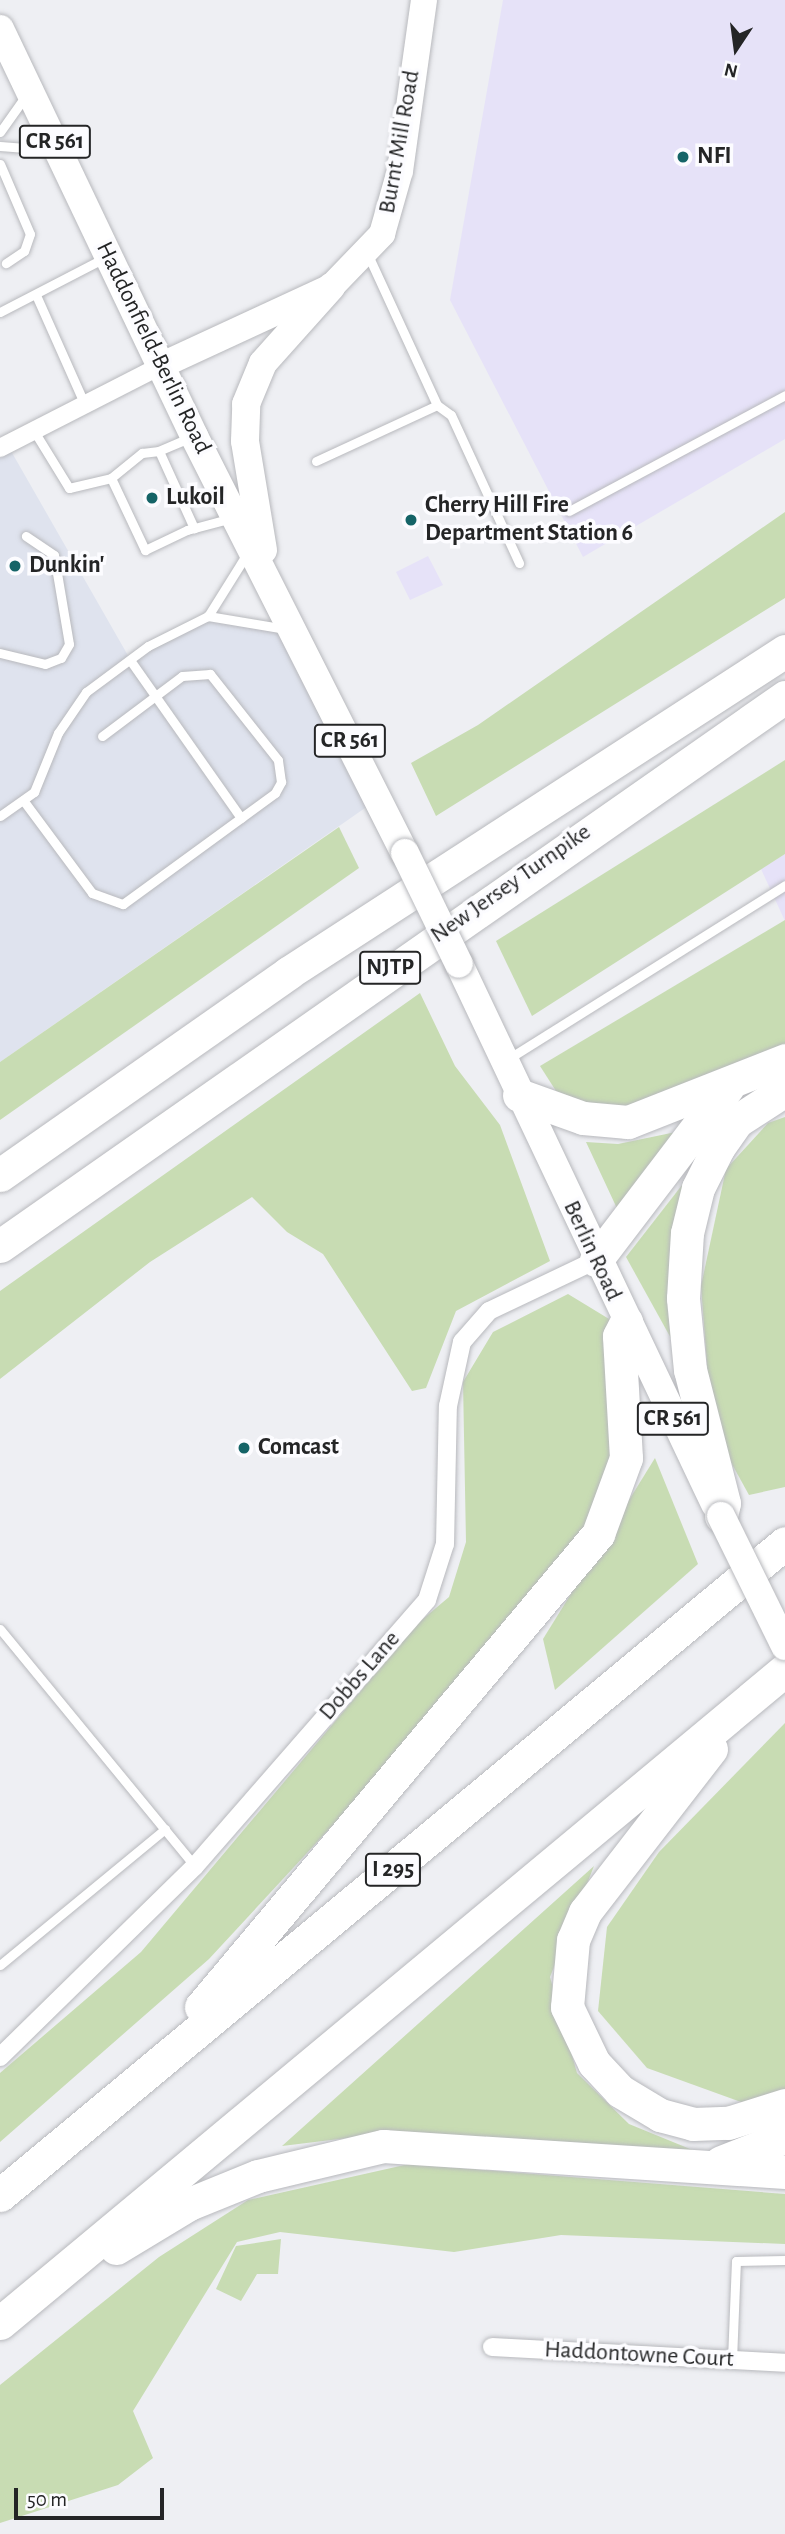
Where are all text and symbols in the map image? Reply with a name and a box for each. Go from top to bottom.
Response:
north arrow [701,14,771,84]
text: N [723,59,740,81]
street label: Burnt Mill Road [373,68,427,216]
road number: CR 561 [18,122,92,162]
place label: NFI [697,143,732,171]
marker: NFI [675,149,691,165]
street label: Haddonfield-Berlin Road [89,237,217,459]
place label: Lukoil [166,484,225,512]
marker: Lukoil [144,490,160,506]
place label: Cherry Hill Fire Department Station 6 [425,492,633,548]
marker: Cherry Hill Fire Department Station 6 [403,512,419,528]
place label: Dunkin' [29,552,104,580]
marker: Dunkin' [7,558,23,574]
road number: CR 561 [313,722,387,761]
street label: New Jersey Turnpike [425,818,597,950]
road number: NJTP [358,948,422,987]
street label: Berlin Road [556,1196,628,1306]
road number: CR 561 [636,1400,710,1438]
place label: Comcast [258,1434,339,1462]
marker: Comcast [236,1440,252,1456]
street label: Dobbs Lane [313,1625,407,1727]
road number: I 295 [363,1851,423,1890]
street label: Haddontowne Court [544,2336,734,2374]
scale bar [18,2474,168,2518]
text: 50 m [27,2489,67,2510]

